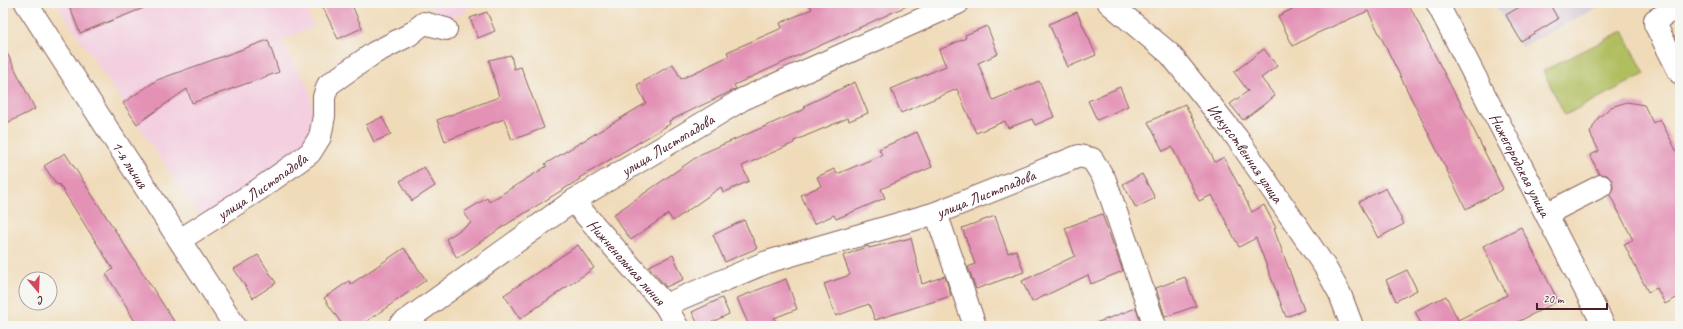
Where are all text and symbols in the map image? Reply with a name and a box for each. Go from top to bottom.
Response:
street label: Искусственная улица [1202,100,1288,208]
street label: улица Листопадова [617,109,719,181]
street label: Нижегородская улица [1485,110,1555,222]
street label: 1-я линия [107,137,153,193]
street label: улица Листопадова [213,148,313,225]
street label: улица Листопадова [933,165,1040,223]
street label: Нижненольная линия [583,215,670,310]
north arrow [18,271,58,311]
scale bar [1537,285,1607,311]
text: 20 m [1543,291,1565,307]
text: С [35,293,46,308]

